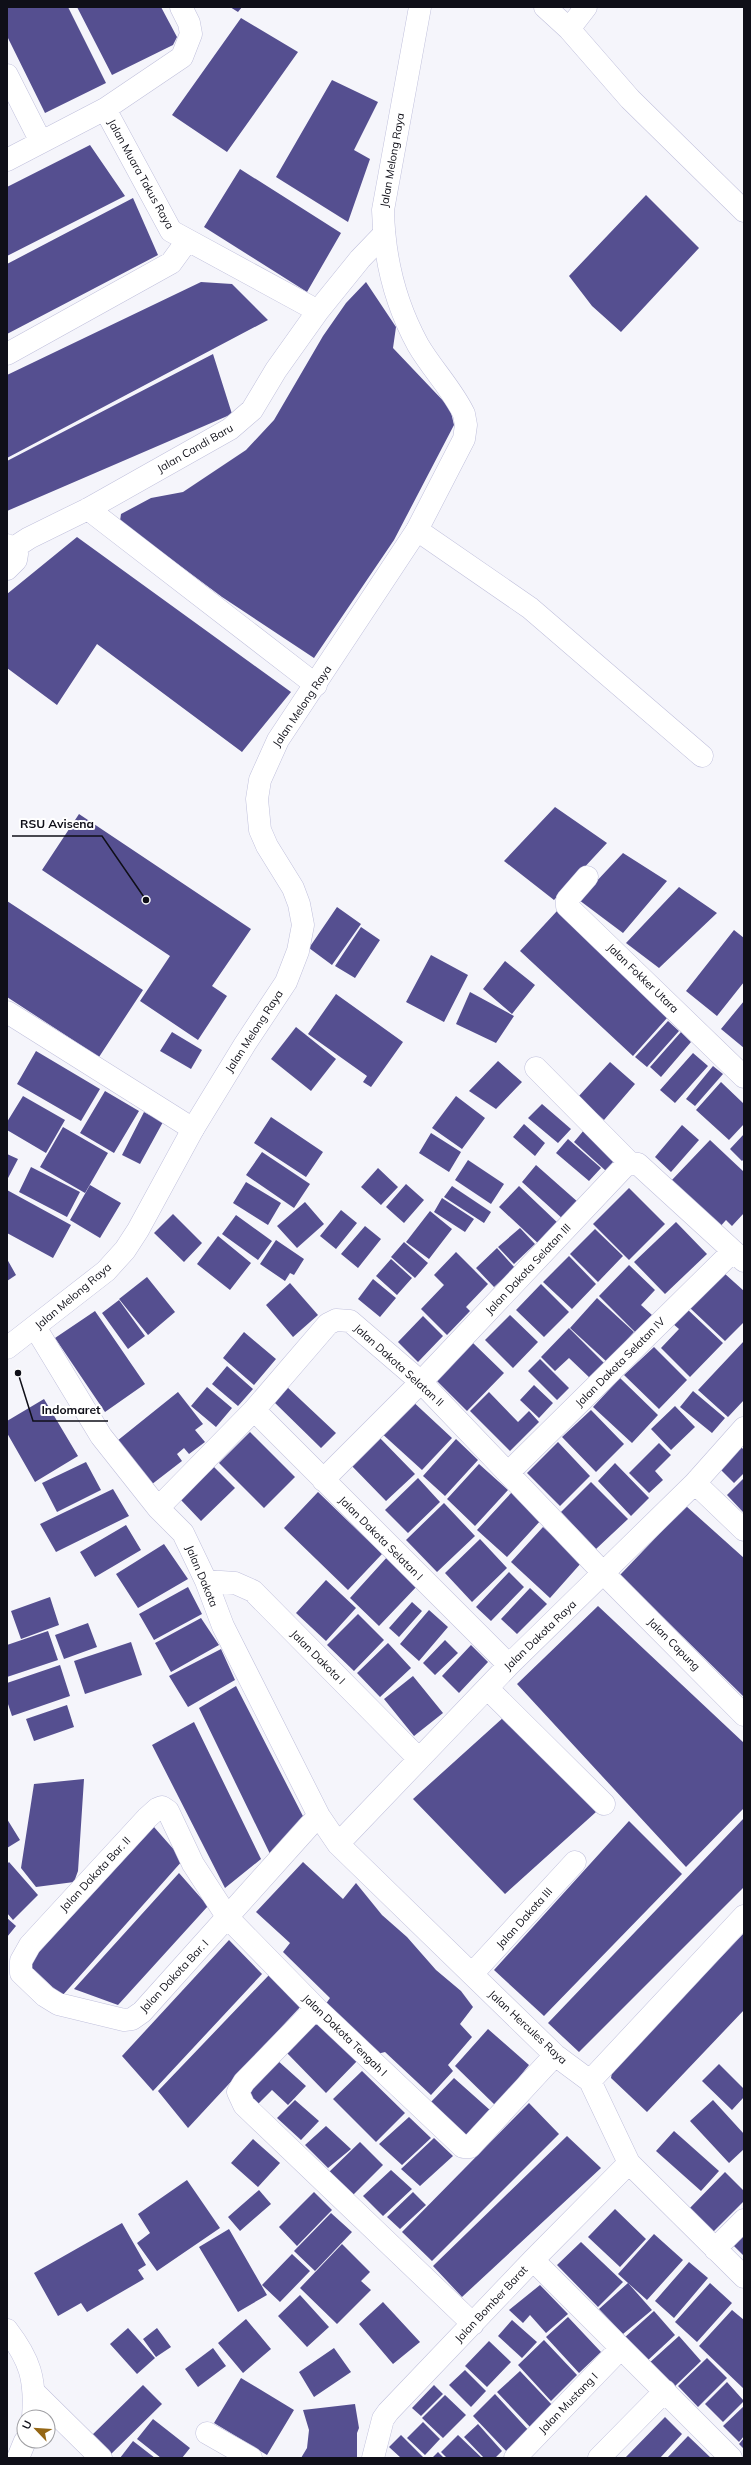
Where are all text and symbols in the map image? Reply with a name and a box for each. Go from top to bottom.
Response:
street label: Jalan Melong Raya [377,112,407,208]
street label: Jalan Muara Takus Raya [105,116,177,232]
street label: Jalan Candi Baru [154,421,236,475]
street label: Jalan Melong Raya [269,662,335,750]
callout: RSU Avisena [12,812,102,836]
text: RSU Avisena [20,816,94,831]
street label: Jalan Fokker Utara [604,940,682,1016]
street label: Jalan Melong Raya [222,987,286,1075]
street label: Jalan Dakota Selatan III [482,1221,574,1317]
street label: Jalan Melong Raya [32,1260,114,1332]
street label: Jalan Dakota Selatan IV [572,1314,668,1410]
street label: Jalan Dakota Selatan II [351,1321,447,1409]
callout: Indomaret [33,1397,108,1421]
text: Indomaret [41,1402,101,1417]
street label: Jalan Dakota Selatan I [336,1493,426,1583]
street label: Jalan Dakota [183,1543,221,1609]
street label: Jalan Dakota Raya [501,1597,579,1673]
street label: Jalan Capung [645,1615,703,1673]
street label: Jalan Dakota I [288,1627,348,1687]
street label: Jalan Dakota Bar. II [57,1834,133,1914]
street label: Jalan Dakota III [493,1885,555,1951]
street label: Jalan Dakota Bar. I [137,1937,211,2015]
street label: Jalan Hercules Raya [486,1987,570,2067]
street label: Jalan Dakota Tengah I [300,1991,390,2079]
street label: Jalan Bomber Barat [452,2263,530,2345]
street label: Jalan Mustang I [535,2370,601,2436]
north arrow [16,2409,56,2449]
text: U [19,2418,35,2431]

